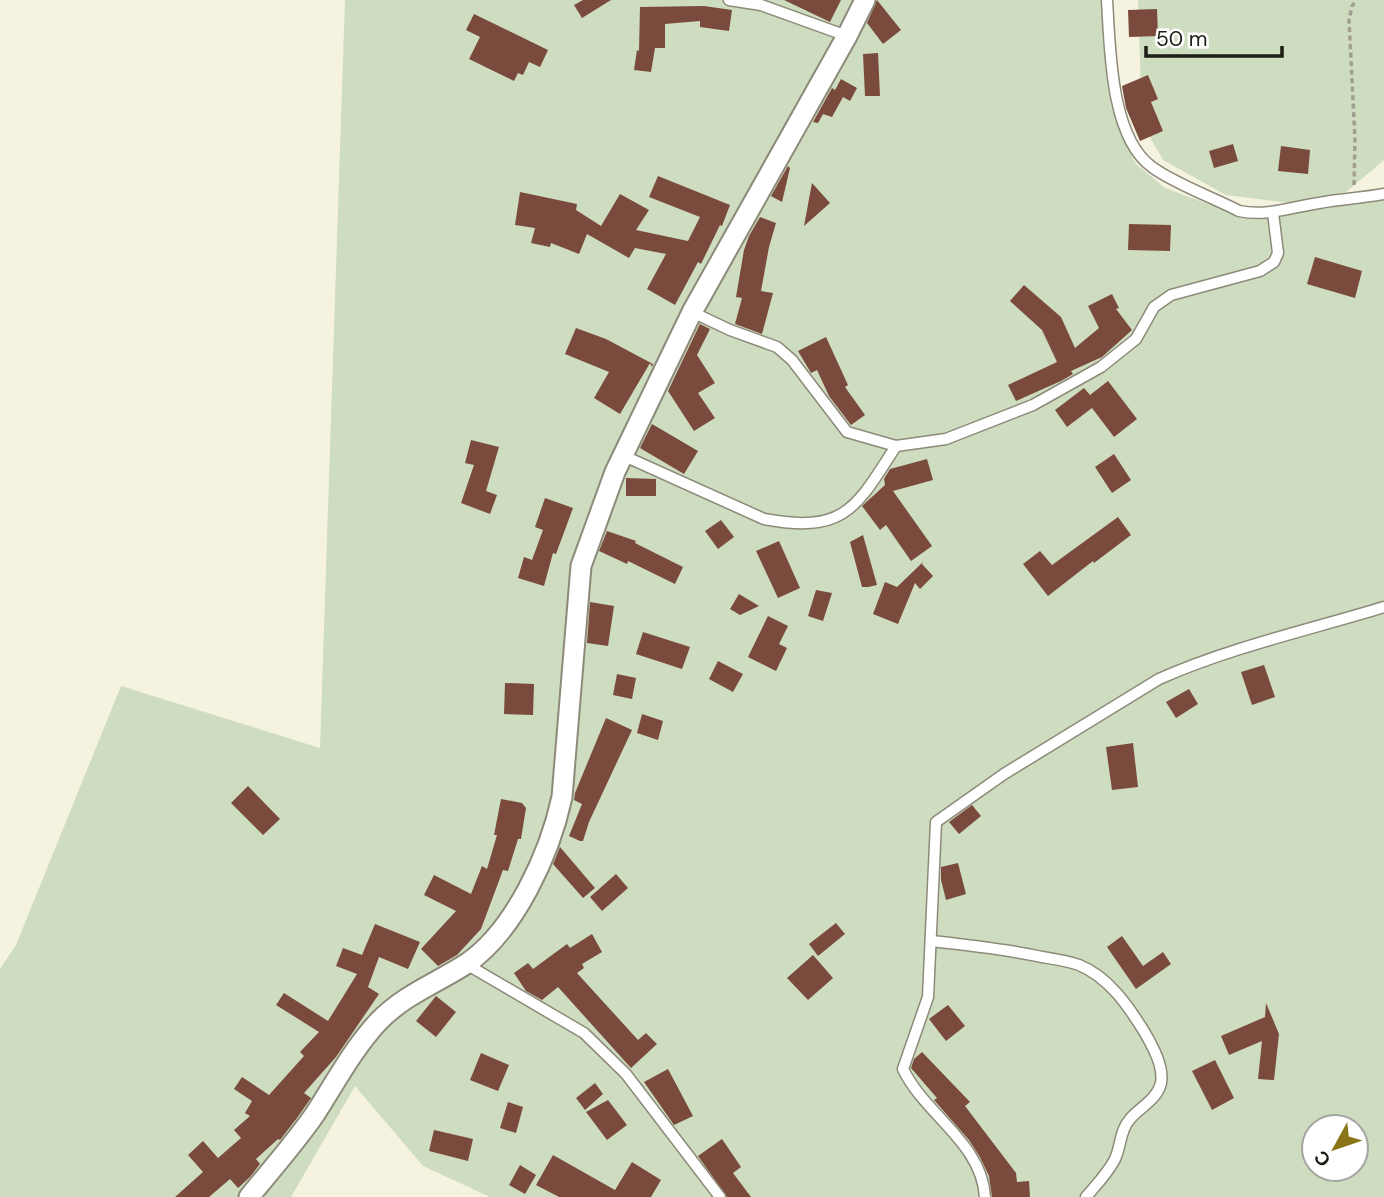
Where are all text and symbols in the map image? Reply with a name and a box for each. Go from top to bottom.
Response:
scale bar [1146,14,1282,58]
text: 50 m [1156,25,1207,53]
north arrow [1300,1113,1370,1183]
text: С [1308,1145,1336,1172]

